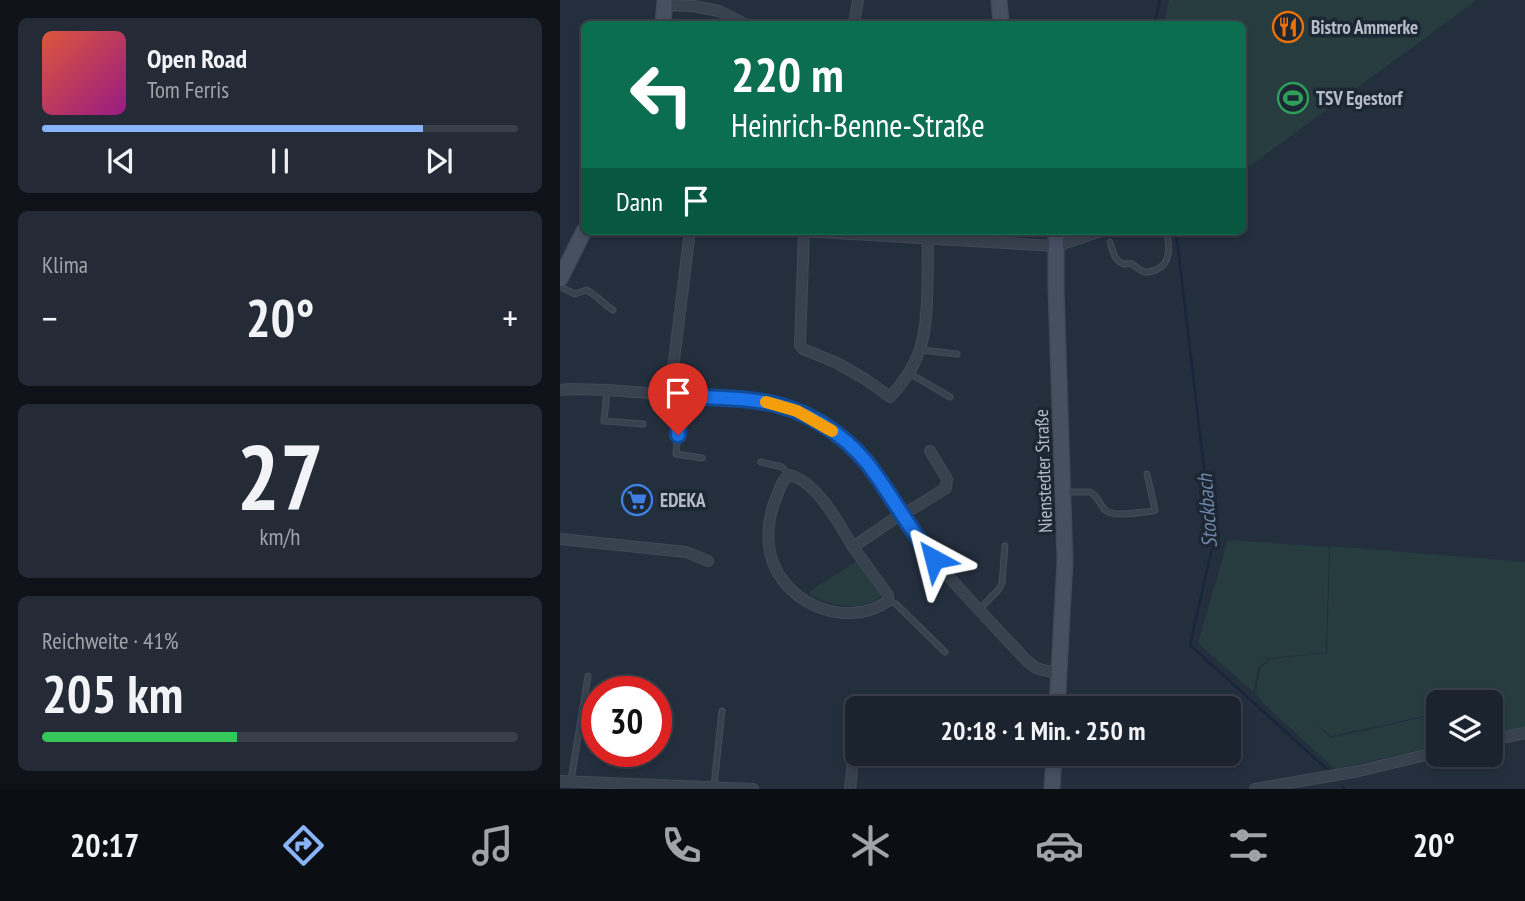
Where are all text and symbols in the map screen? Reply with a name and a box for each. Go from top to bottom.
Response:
restaurant icon: Bistro Ammerke [1271,10,1305,44]
place label: Bistro Ammerke [1311,15,1418,39]
text: Open Road [147,42,247,75]
text: 220 m [731,42,844,106]
icon: left [616,49,707,140]
text: Tom Ferris [147,75,229,104]
sports icon: TSV Egestorf [1276,81,1310,115]
place label: TSV Egestorf [1316,86,1403,110]
text: Heinrich-Benne-Straße [731,104,985,146]
icon: previous [102,142,140,180]
icon: pause [261,142,299,180]
icon: next [420,142,458,180]
icon: arrive [677,182,715,220]
text: Dann [616,185,663,218]
text: Klima [42,250,88,279]
text: 20° [246,284,314,351]
text: − [42,293,58,342]
text: + [502,293,518,342]
pin [648,363,708,435]
icon: arrive [659,374,697,412]
street label: Nienstedter Straße [1029,409,1057,533]
text: 27 [237,417,324,535]
water label: Stockbach [1191,472,1223,549]
supermarket icon: EDEKA [620,483,654,517]
place label: EDEKA [660,488,706,512]
text: km/h [260,522,300,551]
position arrow [897,522,971,596]
text: Reichweite · 41% [42,626,178,655]
text: 205 km [42,660,183,727]
speed limit sign: 30 [581,676,672,767]
map controls [1426,690,1503,767]
button: layers [1426,690,1503,767]
text: 20:18 · 1 Min. · 250 m [941,714,1145,747]
icon: directions [279,821,328,870]
icon: music [468,821,517,870]
icon: phone [657,821,706,870]
icon: climate [846,821,895,870]
icon: car [1035,821,1084,870]
icon: filters [1224,821,1273,870]
text: 20:17 [70,824,139,866]
text: 20° [1413,824,1455,866]

